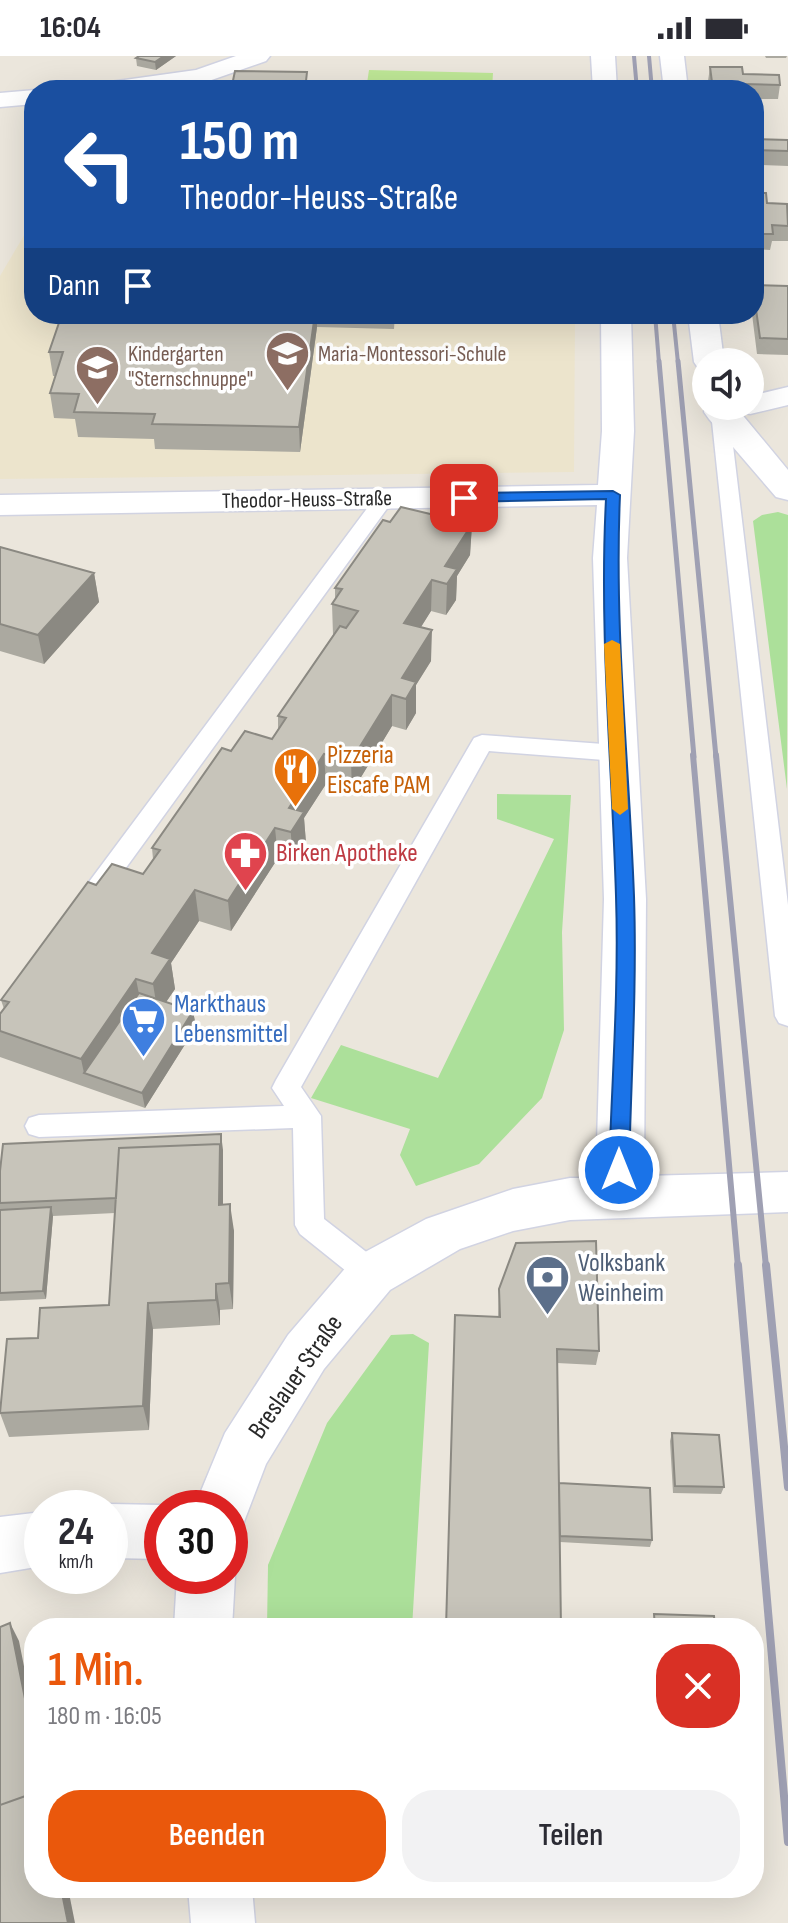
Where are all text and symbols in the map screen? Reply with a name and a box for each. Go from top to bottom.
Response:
text: 16:04 [40,10,101,46]
text: 150 m [180,109,299,176]
icon: left [48,112,152,216]
text: Theodor-Heuss-Straße [180,177,458,220]
icon: arrive [116,264,160,308]
text: Dann [48,268,100,304]
school or university icon: Maria-Montessori-Schule [263,330,311,393]
place label: Kindergarten "Sternschnuppe" [128,341,253,393]
place label: Maria-Montessori-Schule [318,341,506,368]
school or university icon: Kindergarten "Sternschnuppe" [73,343,121,406]
map controls [692,348,764,420]
button: sound [692,348,764,420]
pin [430,464,498,532]
icon: arrive [442,476,486,520]
street label: Theodor-Heuss-Straße [222,485,392,515]
place label: Pizzeria Eiscafe PAM [327,740,430,801]
restaurant icon: Pizzeria Eiscafe PAM [272,746,320,809]
pharmacy icon: Birken Apotheke [221,829,269,892]
place label: Birken Apotheke [276,838,418,869]
place label: Markthaus Lebensmittel [174,989,288,1050]
supermarket icon: Markthaus Lebensmittel [119,995,167,1058]
position arrow [577,1128,661,1212]
place label: Volksbank Weinheim [578,1248,665,1309]
bank icon: Volksbank Weinheim [523,1254,571,1317]
street label: Breslauer Straße [242,1309,350,1445]
speed limit sign: 30 [144,1490,248,1594]
text: 24 [58,1508,94,1556]
text: km/h [59,1550,93,1574]
text: 1 Min. [48,1642,144,1699]
button: close [656,1644,740,1728]
text: 180 m · 16:05 [48,1701,162,1732]
button: Beenden [48,1790,386,1882]
button: Teilen [402,1790,740,1882]

